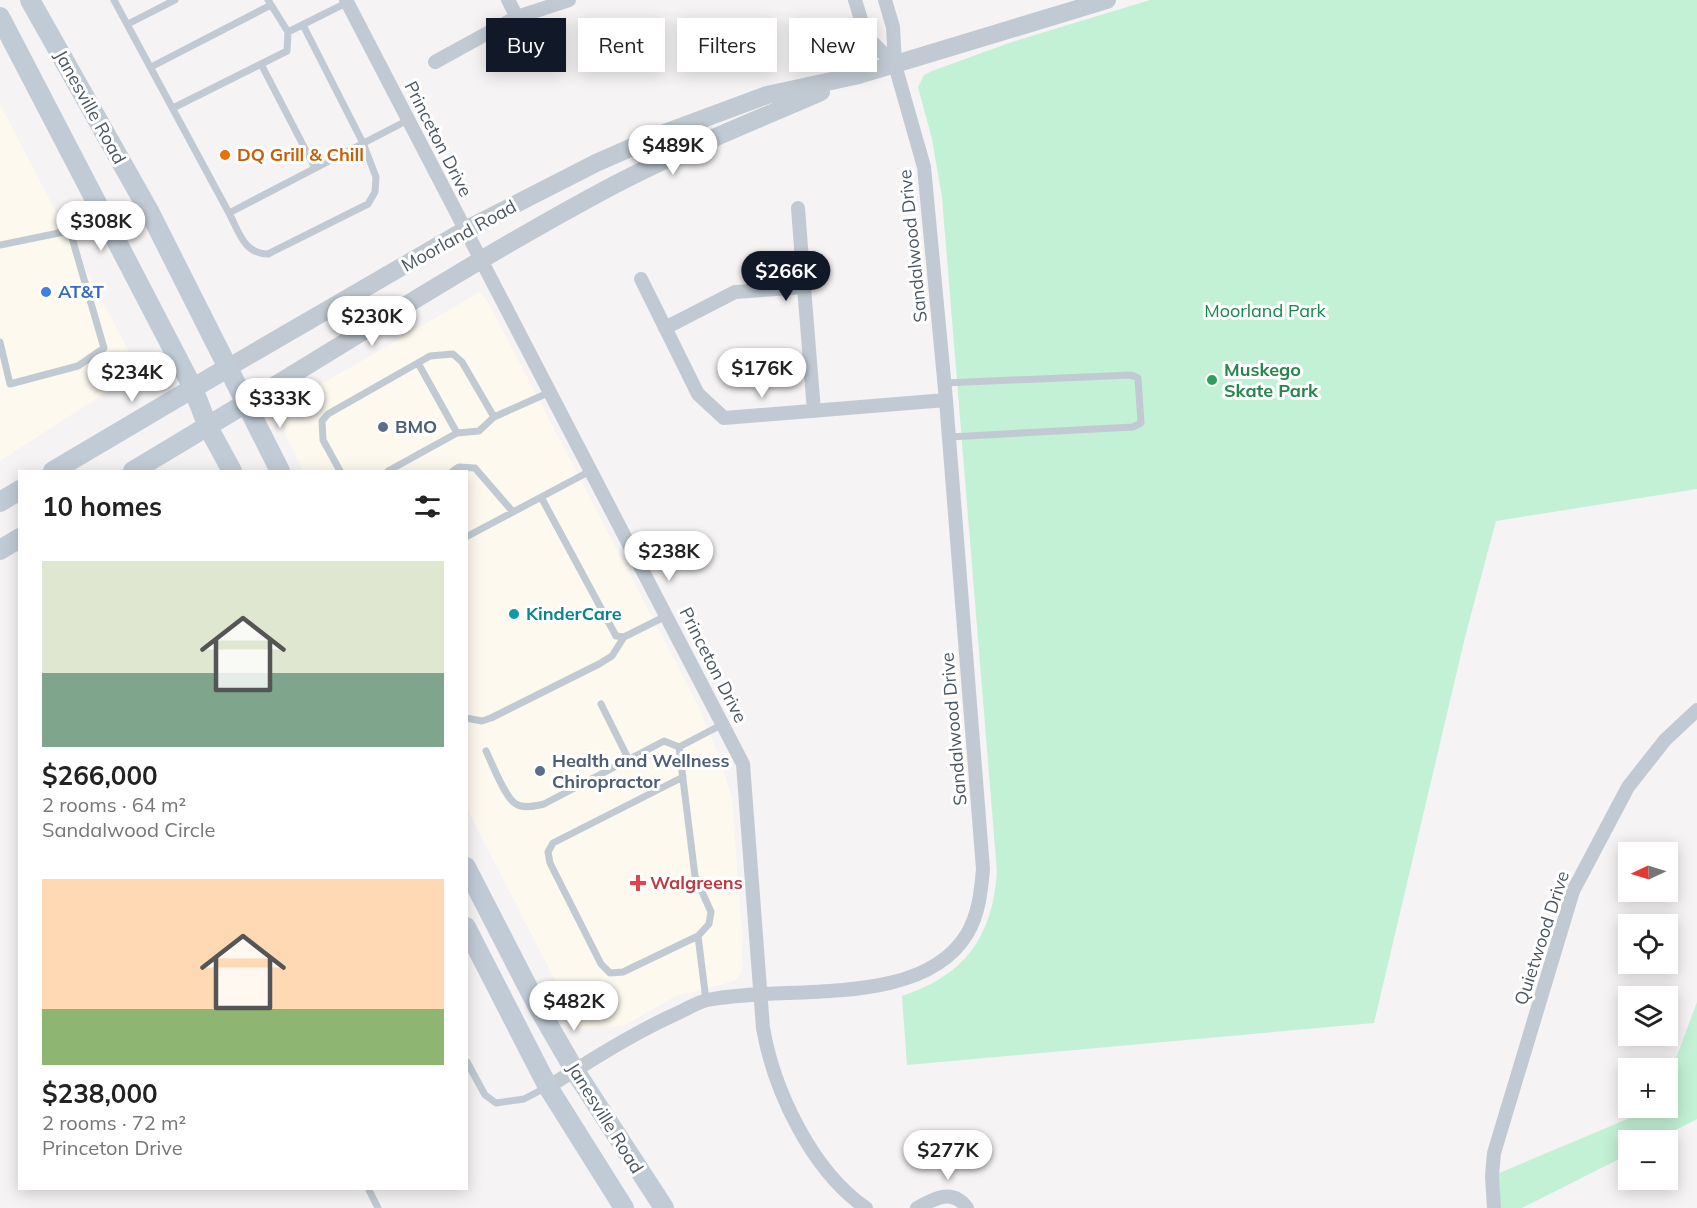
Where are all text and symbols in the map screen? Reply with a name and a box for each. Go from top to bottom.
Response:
chip: Buy [486,18,566,72]
chip: Rent [578,18,665,72]
chip: Filters [677,18,777,72]
chip: New [789,18,877,72]
street label: Janesville Road [50,46,131,168]
street label: Princeton Drive [399,77,477,200]
pin: $489K [631,125,715,176]
text: $489K [642,132,704,157]
place label: DQ Grill & Chill [237,143,364,166]
marker: DQ Grill & Chill [218,148,232,162]
street label: Sandalwood Drive [893,169,932,324]
street label: Moorland Road [397,195,520,277]
pin: $308K [59,201,143,252]
text: $308K [70,208,132,233]
pin: $266K [744,251,828,302]
text: $266K [755,258,817,283]
place label: AT&T [58,280,104,303]
marker: AT&T [39,285,53,299]
pin: $230K [330,296,414,347]
park label: Moorland Park [1204,299,1327,322]
text: $230K [341,303,403,328]
pin: $176K [720,348,804,399]
pin: $234K [90,352,174,403]
text: $176K [731,355,793,380]
place label: Muskego Skate Park [1224,358,1319,402]
text: $234K [101,359,163,384]
marker: Muskego Skate Park [1205,373,1219,387]
pin: $333K [238,378,322,429]
text: $333K [249,385,311,410]
place label: BMO [395,415,437,438]
marker: BMO [376,420,390,434]
text: 10 homes [42,490,162,523]
icon: filters [411,490,444,523]
pin: $238K [627,531,711,582]
text: $238K [638,538,700,563]
icon: home [189,600,297,708]
place label: KinderCare [526,602,622,625]
street label: Princeton Drive [674,603,752,726]
marker: KinderCare [507,607,521,621]
street label: Sandalwood Drive [935,652,972,807]
place label: Health and Wellness Chiropractor [552,749,729,793]
text: $266,000 [42,759,158,792]
marker: Health and Wellness Chiropractor [533,764,547,778]
text: 2 rooms · 64 m² [42,792,186,817]
text: Sandalwood Circle [42,817,215,842]
north arrow [1618,842,1678,902]
map controls [1618,842,1678,1190]
street label: Quietwood Drive [1509,868,1574,1008]
place label: Walgreens [650,871,743,894]
marker: Walgreens [631,876,645,890]
button: locate [1618,914,1678,974]
icon: home [189,918,297,1026]
pin: $482K [532,981,616,1032]
button: layers [1618,986,1678,1046]
text: $482K [543,988,605,1013]
street label: Janesville Road [562,1058,649,1178]
button: + [1618,1058,1678,1118]
text: $238,000 [42,1077,158,1110]
text: 2 rooms · 72 m² [42,1110,186,1135]
pin: $277K [906,1130,990,1181]
button: − [1618,1130,1678,1190]
text: Princeton Drive [42,1135,183,1160]
text: $277K [917,1137,979,1162]

